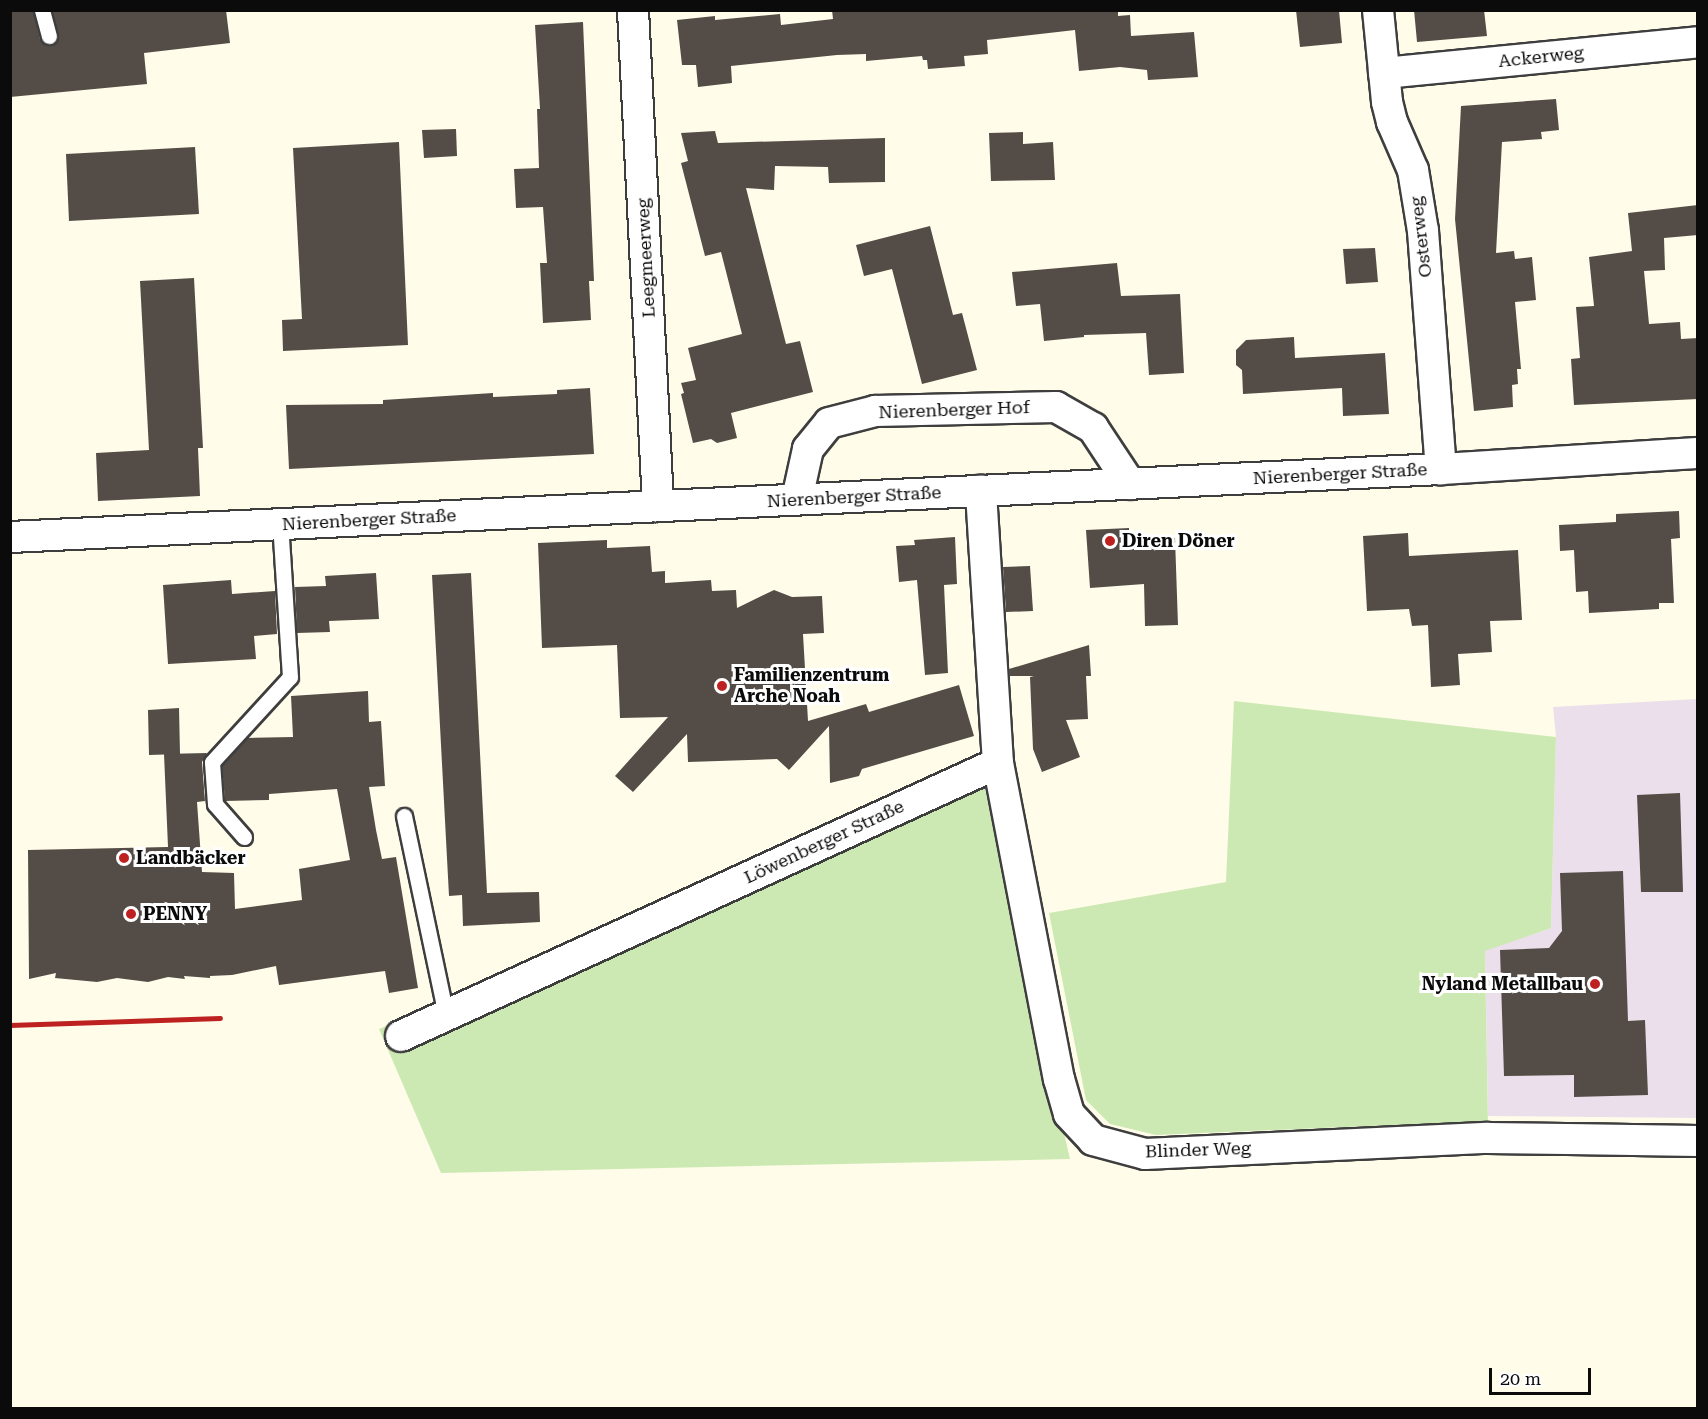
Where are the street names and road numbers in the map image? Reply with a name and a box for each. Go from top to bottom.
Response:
street label: Ackerweg [1497,42,1585,72]
street label: Osterweg [1405,195,1437,279]
street label: Leegmeerweg [632,198,660,318]
street label: Nierenberger Hof [878,397,1030,423]
street label: Nierenberger Straße [1252,459,1428,489]
street label: Nierenberger Straße [766,482,942,512]
street label: Nierenberger Straße [281,505,457,535]
street label: Löwenberger Straße [741,795,907,889]
street label: Blinder Weg [1145,1137,1251,1163]

